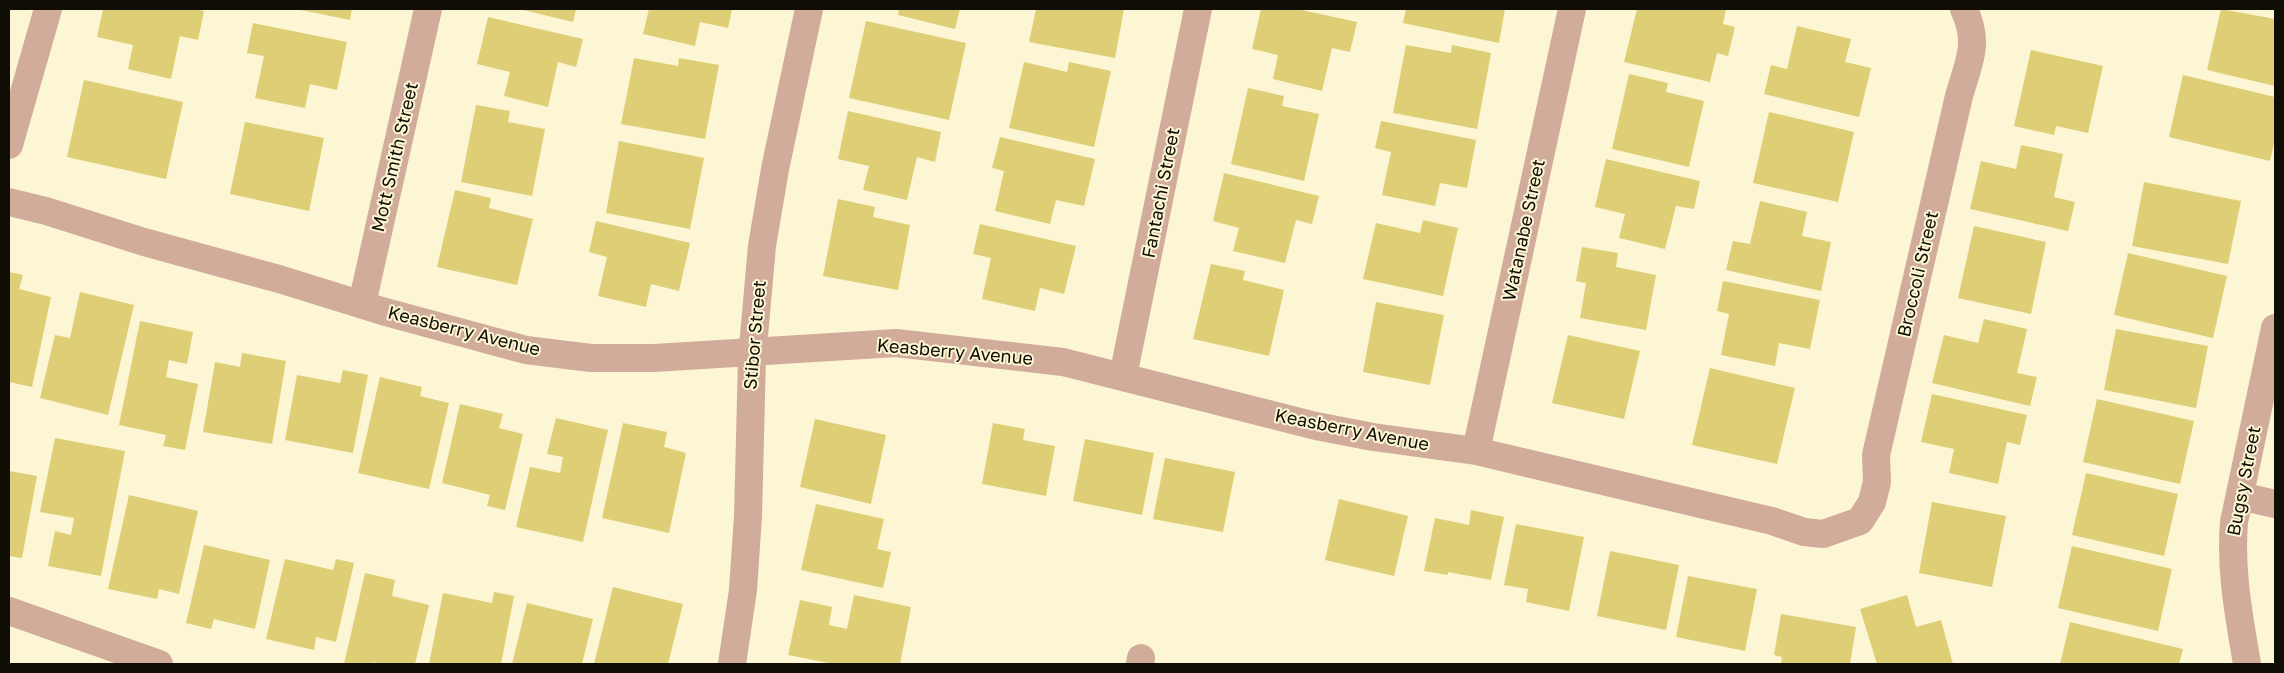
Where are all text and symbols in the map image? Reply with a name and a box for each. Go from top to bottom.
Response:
street label: Mott Smith Street [366,80,422,234]
street label: Fantachi Street [1137,126,1183,260]
street label: Watanabe Street [1497,157,1549,303]
street label: Broccoli Street [1892,209,1942,339]
street label: Stibor Street [738,279,770,391]
street label: Keasberry Avenue [386,300,543,360]
street label: Keasberry Avenue [876,333,1034,369]
street label: Keasberry Avenue [1273,403,1431,455]
street label: Bugsy Street [2222,424,2264,538]

